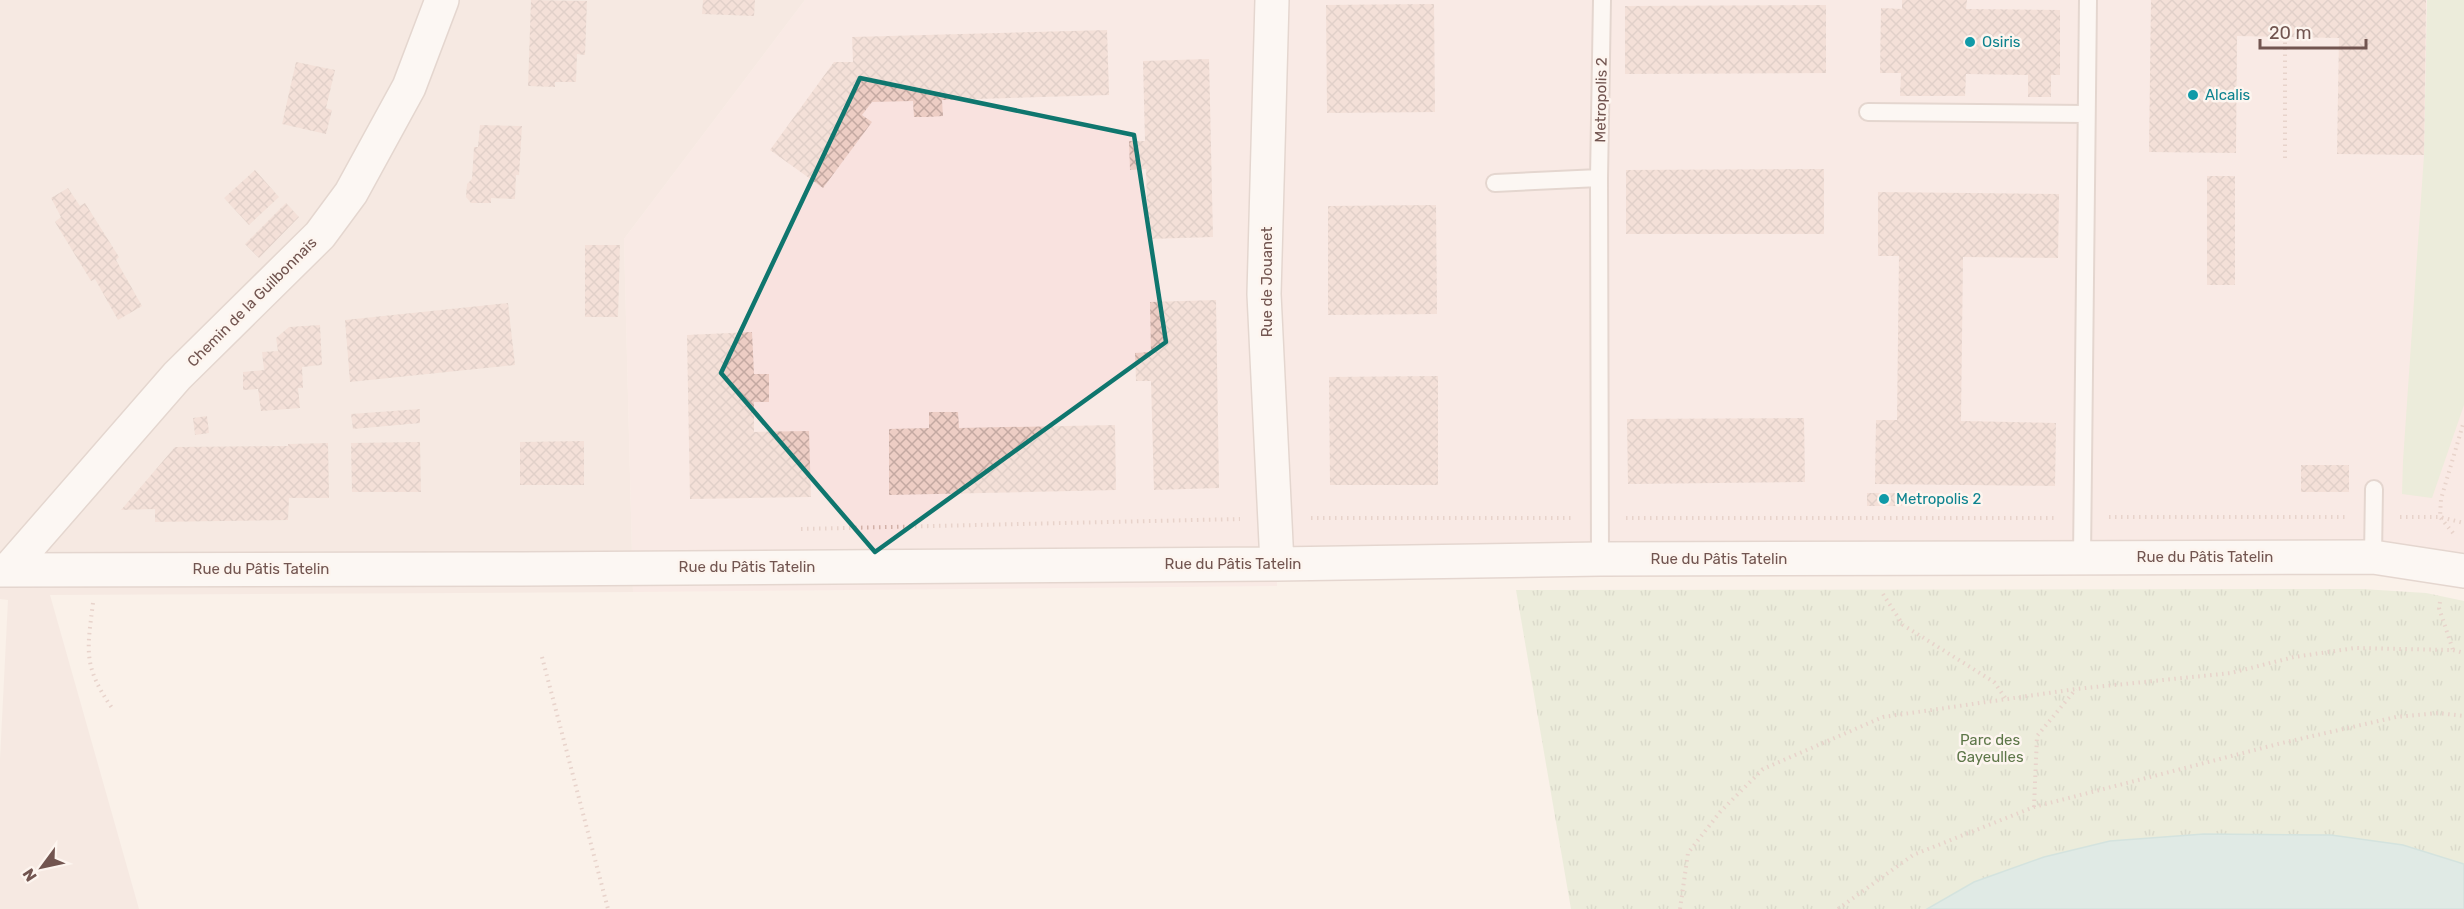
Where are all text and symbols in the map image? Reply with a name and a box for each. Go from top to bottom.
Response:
scale bar [2260,12,2366,50]
text: 20 m [2269,22,2311,44]
place label: Osiris [1982,33,2021,51]
marker: Osiris [1963,35,1977,49]
street label: Metropolis 2 [1591,57,1611,143]
place label: Alcalis [2205,86,2251,104]
marker: Alcalis [2186,88,2200,102]
street label: Rue de Jouanet [1258,227,1276,337]
street label: Chemin de la Guilbonnais [184,233,321,370]
place label: Metropolis 2 [1896,490,1981,508]
marker: Metropolis 2 [1877,492,1891,506]
street label: Rue du Pâtis Tatelin [2137,548,2273,566]
street label: Rue du Pâtis Tatelin [1651,550,1787,568]
street label: Rue du Pâtis Tatelin [1165,555,1301,573]
street label: Rue du Pâtis Tatelin [679,558,815,576]
street label: Rue du Pâtis Tatelin [193,560,329,578]
park label: Parc des Gayeulles [1956,731,2024,766]
north arrow [12,837,72,897]
text: N [19,865,41,885]

